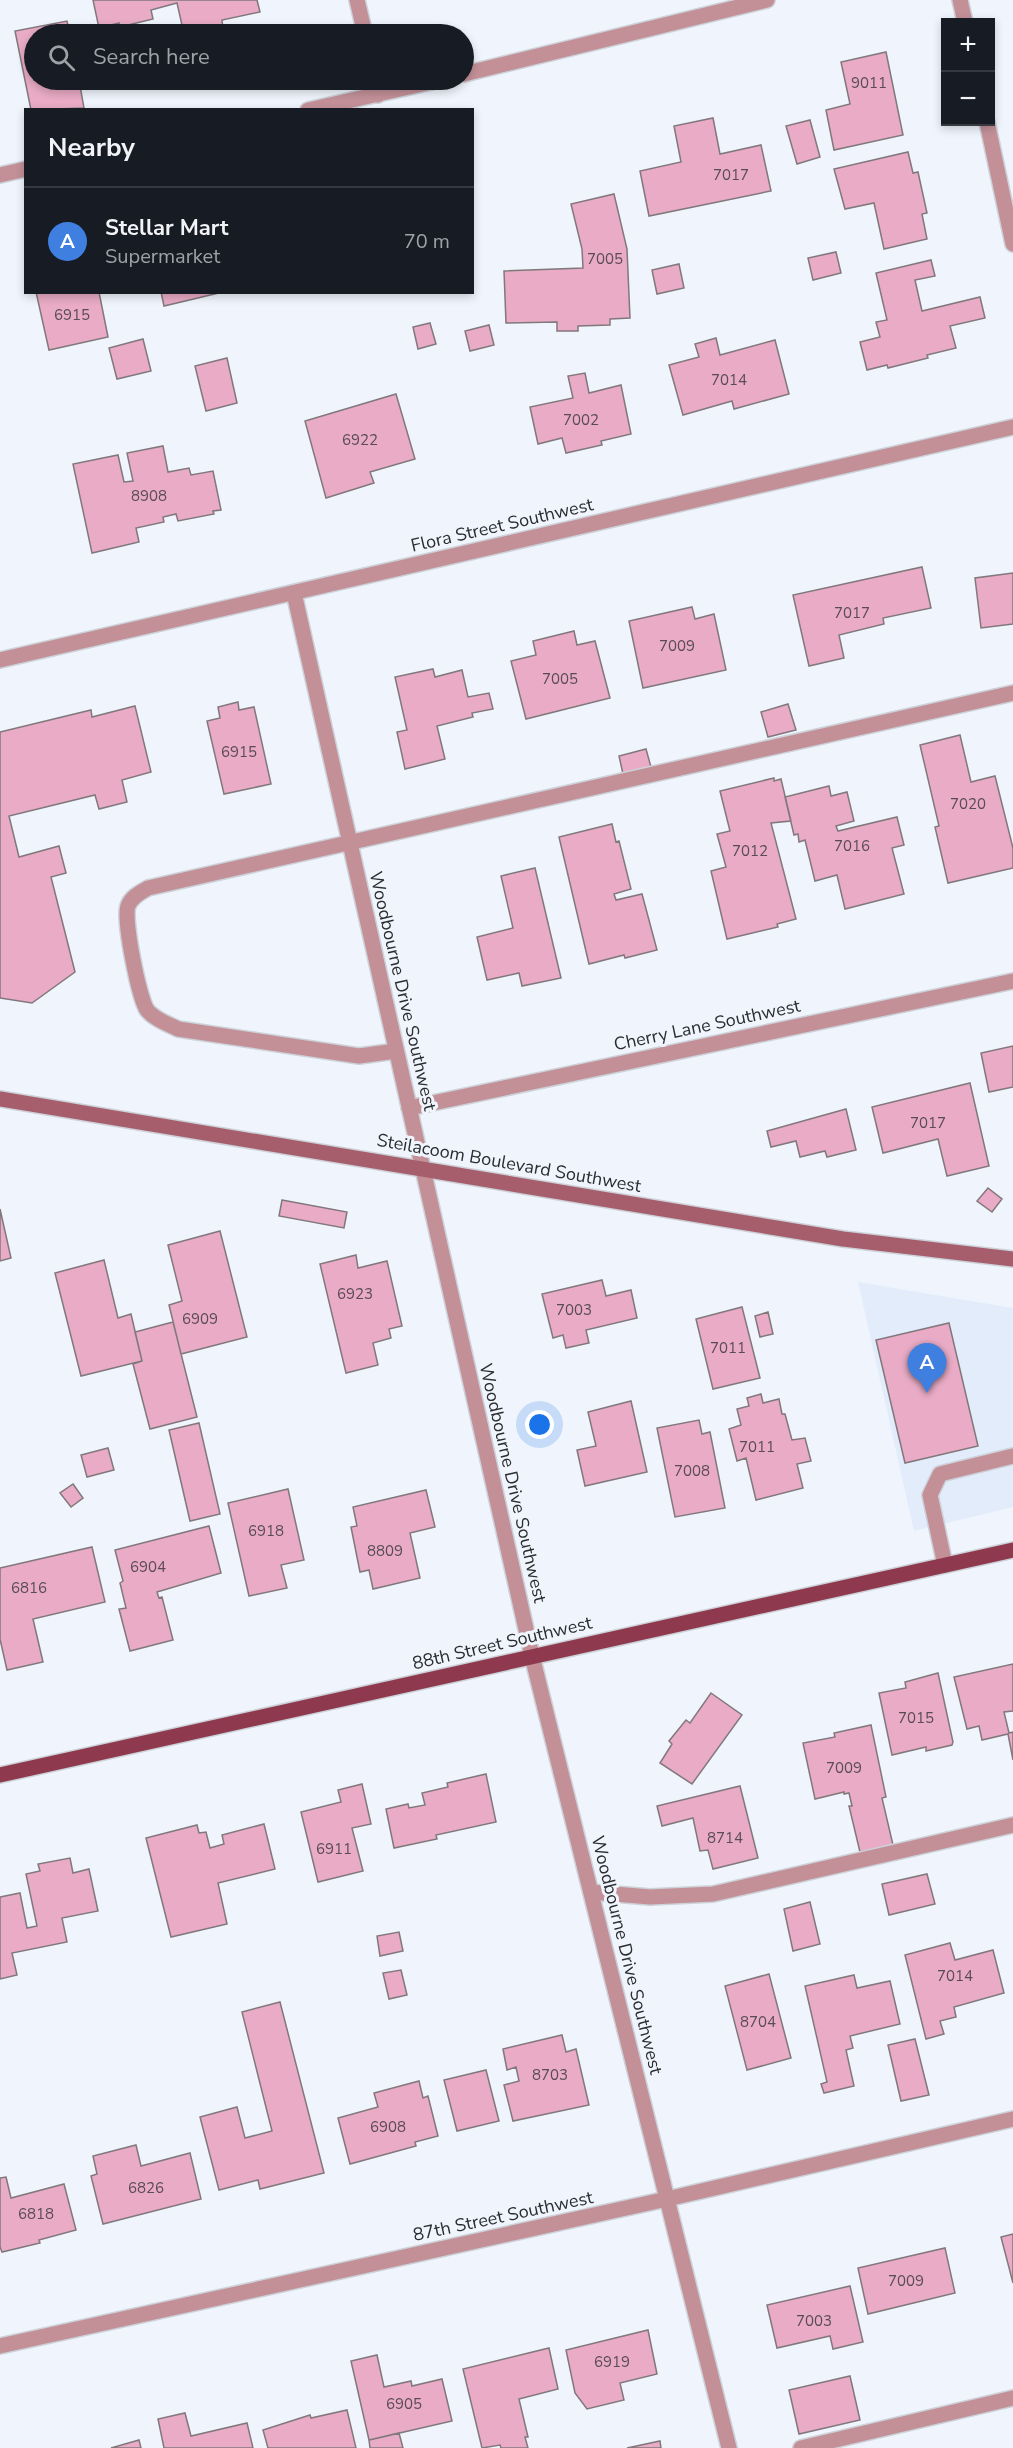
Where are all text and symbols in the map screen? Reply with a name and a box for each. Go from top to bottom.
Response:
map controls [941,18,995,126]
button: + [941,18,995,72]
search box [24,24,474,90]
icon: search [45,41,78,74]
text: Search here [93,42,210,72]
button: − [941,72,995,126]
house number: 9011 [851,73,887,93]
text: Nearby [48,130,135,165]
house number: 7017 [713,165,749,185]
text: Stellar Mart [105,213,229,243]
text: A [60,228,75,255]
text: 70 m [404,228,450,255]
text: Supermarket [105,243,220,270]
house number: 7005 [587,249,623,269]
house number: 6915 [54,305,90,325]
house number: 7014 [711,370,747,390]
house number: 7002 [563,410,599,430]
house number: 6922 [342,430,378,450]
house number: 8908 [131,486,167,506]
street label: Flora Street Southwest [408,492,596,558]
house number: 7017 [834,603,870,623]
house number: 7009 [659,636,695,656]
house number: 7005 [542,669,578,689]
house number: 6915 [221,742,257,762]
house number: 7020 [950,794,986,814]
house number: 7016 [834,836,870,856]
house number: 7012 [732,841,768,861]
street label: Woodbourne Drive Southwest [364,869,442,1114]
street label: Cherry Lane Southwest [612,993,803,1056]
house number: 7017 [910,1113,946,1133]
street label: Steilacoom Boulevard Southwest [375,1128,644,1198]
house number: 6923 [337,1284,373,1304]
house number: 7003 [556,1300,592,1320]
house number: 6909 [182,1309,218,1329]
house number: 7011 [710,1338,746,1358]
pin: A [908,1344,946,1393]
street label: Woodbourne Drive Southwest [474,1361,552,1606]
your location [525,1410,554,1439]
house number: 7011 [739,1437,775,1457]
house number: 7008 [674,1461,710,1481]
house number: 6918 [248,1521,284,1541]
house number: 8809 [367,1541,403,1561]
house number: 6904 [130,1557,166,1577]
house number: 6816 [11,1578,47,1598]
street label: 88th Street Southwest [410,1611,595,1675]
house number: 7015 [898,1708,934,1728]
house number: 7009 [826,1758,862,1778]
house number: 8714 [707,1828,743,1848]
street label: Woodbourne Drive Southwest [586,1833,668,2077]
house number: 6911 [316,1839,352,1859]
house number: 7014 [937,1966,973,1986]
house number: 8704 [740,2012,776,2032]
house number: 8703 [532,2065,568,2085]
house number: 6908 [370,2117,406,2137]
house number: 6826 [128,2178,164,2198]
street label: 87th Street Southwest [411,2185,596,2247]
house number: 6818 [18,2204,54,2224]
house number: 7009 [888,2271,924,2291]
house number: 7003 [796,2311,832,2331]
house number: 6919 [594,2352,630,2372]
house number: 6905 [386,2394,422,2414]

